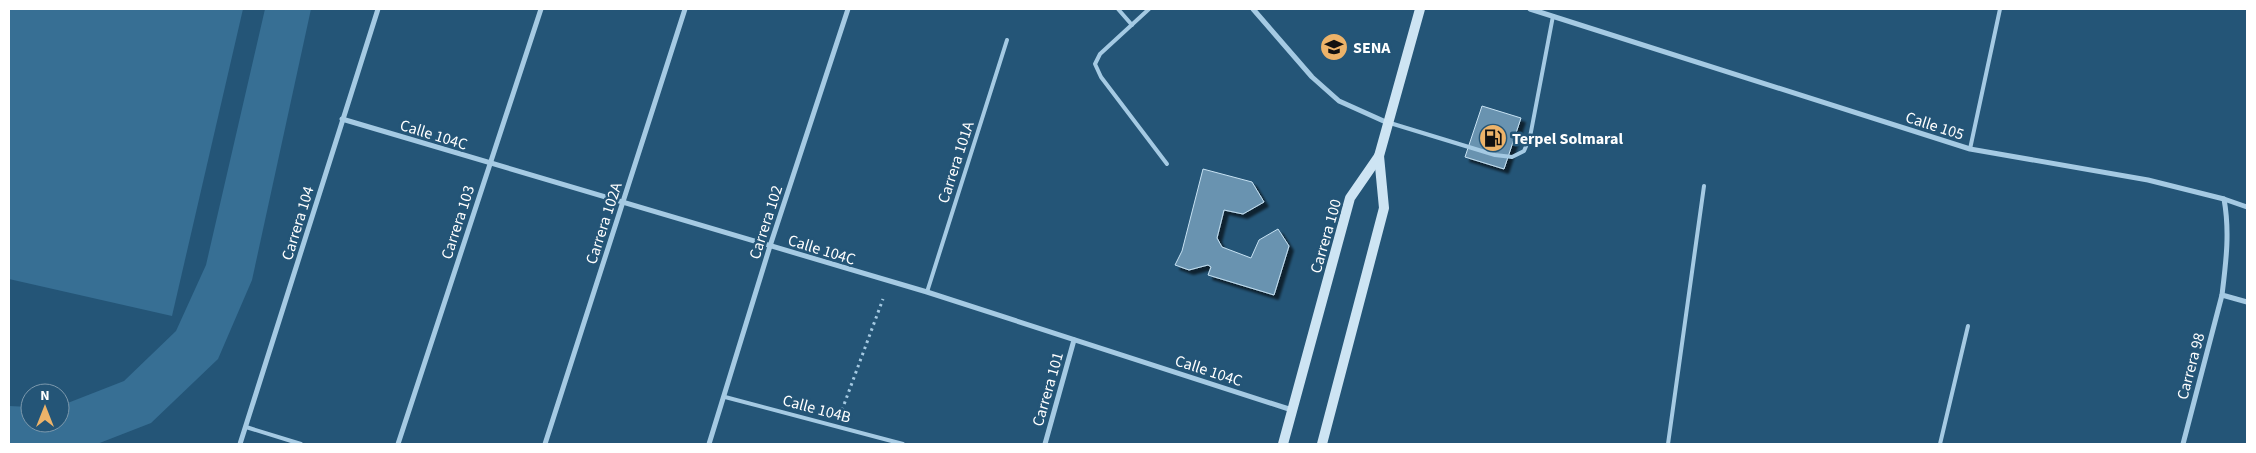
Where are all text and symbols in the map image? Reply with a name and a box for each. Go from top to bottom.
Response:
school or university icon: SENA [1319,32,1349,62]
place label: SENA [1353,37,1391,59]
street label: Calle 105 [1903,106,1967,146]
street label: Calle 104C [397,114,470,156]
street label: Carrera 101A [932,118,980,206]
fuel station icon: Terpel Solmaral [1478,123,1508,153]
place label: Terpel Solmaral [1512,128,1623,150]
street label: Carrera 102A [580,179,628,267]
street label: Carrera 103 [436,183,480,262]
street label: Carrera 102 [744,183,788,262]
street label: Carrera 104 [276,184,320,263]
street label: Carrera 100 [1305,196,1347,276]
street label: Calle 104C [785,229,858,271]
street label: Carrera 98 [2171,330,2210,402]
street label: Carrera 101 [1027,349,1069,429]
street label: Calle 104C [1172,350,1245,392]
north arrow [20,383,70,433]
text: N [40,386,50,406]
street label: Calle 104B [780,389,853,429]

